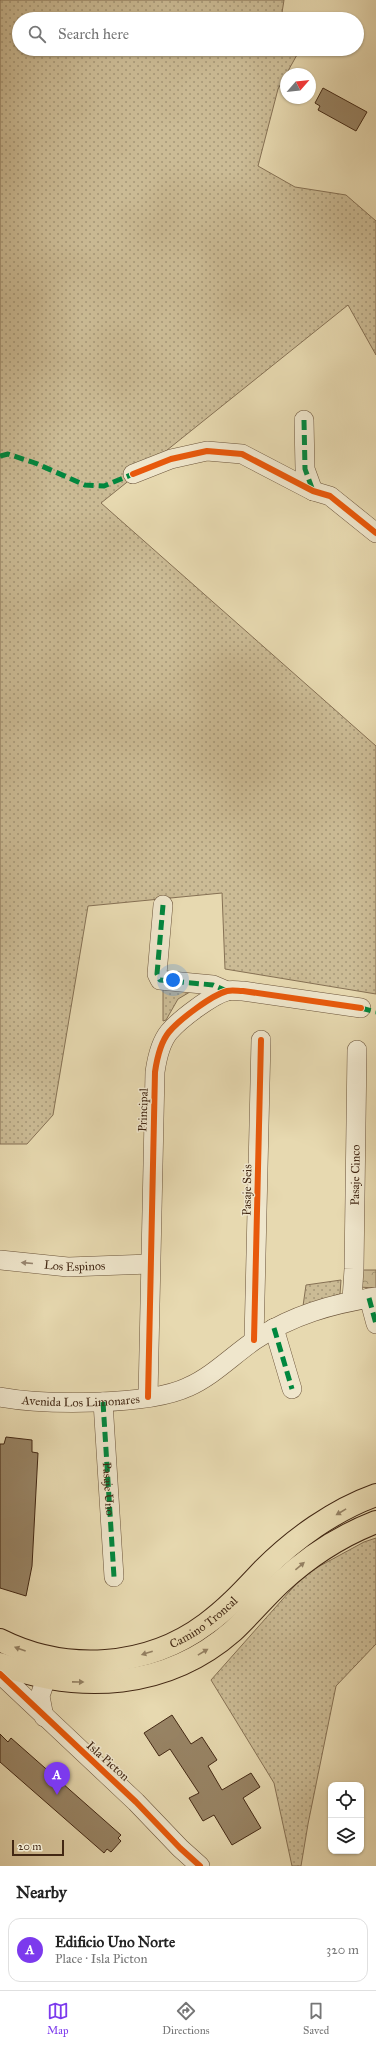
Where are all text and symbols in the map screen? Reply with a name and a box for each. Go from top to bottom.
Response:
search box [12,12,364,56]
icon: search [26,23,48,45]
text: Search here [58,25,129,43]
north arrow [280,68,316,104]
your location [163,970,183,990]
street label: Principal [135,1087,151,1132]
street label: Pasaje Cinco [348,1145,363,1206]
street label: Pasaje Seis [240,1164,254,1216]
street label: Los Espinos [43,1258,106,1274]
one-way arrow [21,1259,33,1266]
street label: Avenida Los Limonares [20,1392,140,1409]
street label: Pasaje Uno [100,1462,117,1516]
one-way arrow [335,1508,347,1515]
one-way arrow [294,1562,305,1571]
street label: Camino Troncal [167,1593,241,1651]
one-way arrow [13,1646,25,1652]
one-way arrow [197,1649,209,1656]
one-way arrow [141,1650,153,1656]
one-way arrow [72,1679,85,1685]
street label: Isla Picton [84,1738,133,1784]
pin: A [44,1762,70,1795]
map controls [328,1782,364,1854]
button: locate [328,1782,364,1818]
button: layers [328,1818,364,1854]
scale bar [12,1838,64,1857]
text: 20 m [18,1840,41,1853]
text: Nearby [16,1882,67,1903]
text: Edificio Uno Norte [55,1933,175,1951]
text: A [26,1942,34,1958]
text: 320 m [326,1942,359,1958]
text: Place · Isla Picton [55,1951,148,1967]
tab: Map [47,2000,69,2037]
tab: Directions [162,2000,210,2037]
tab: Saved [303,2000,329,2037]

